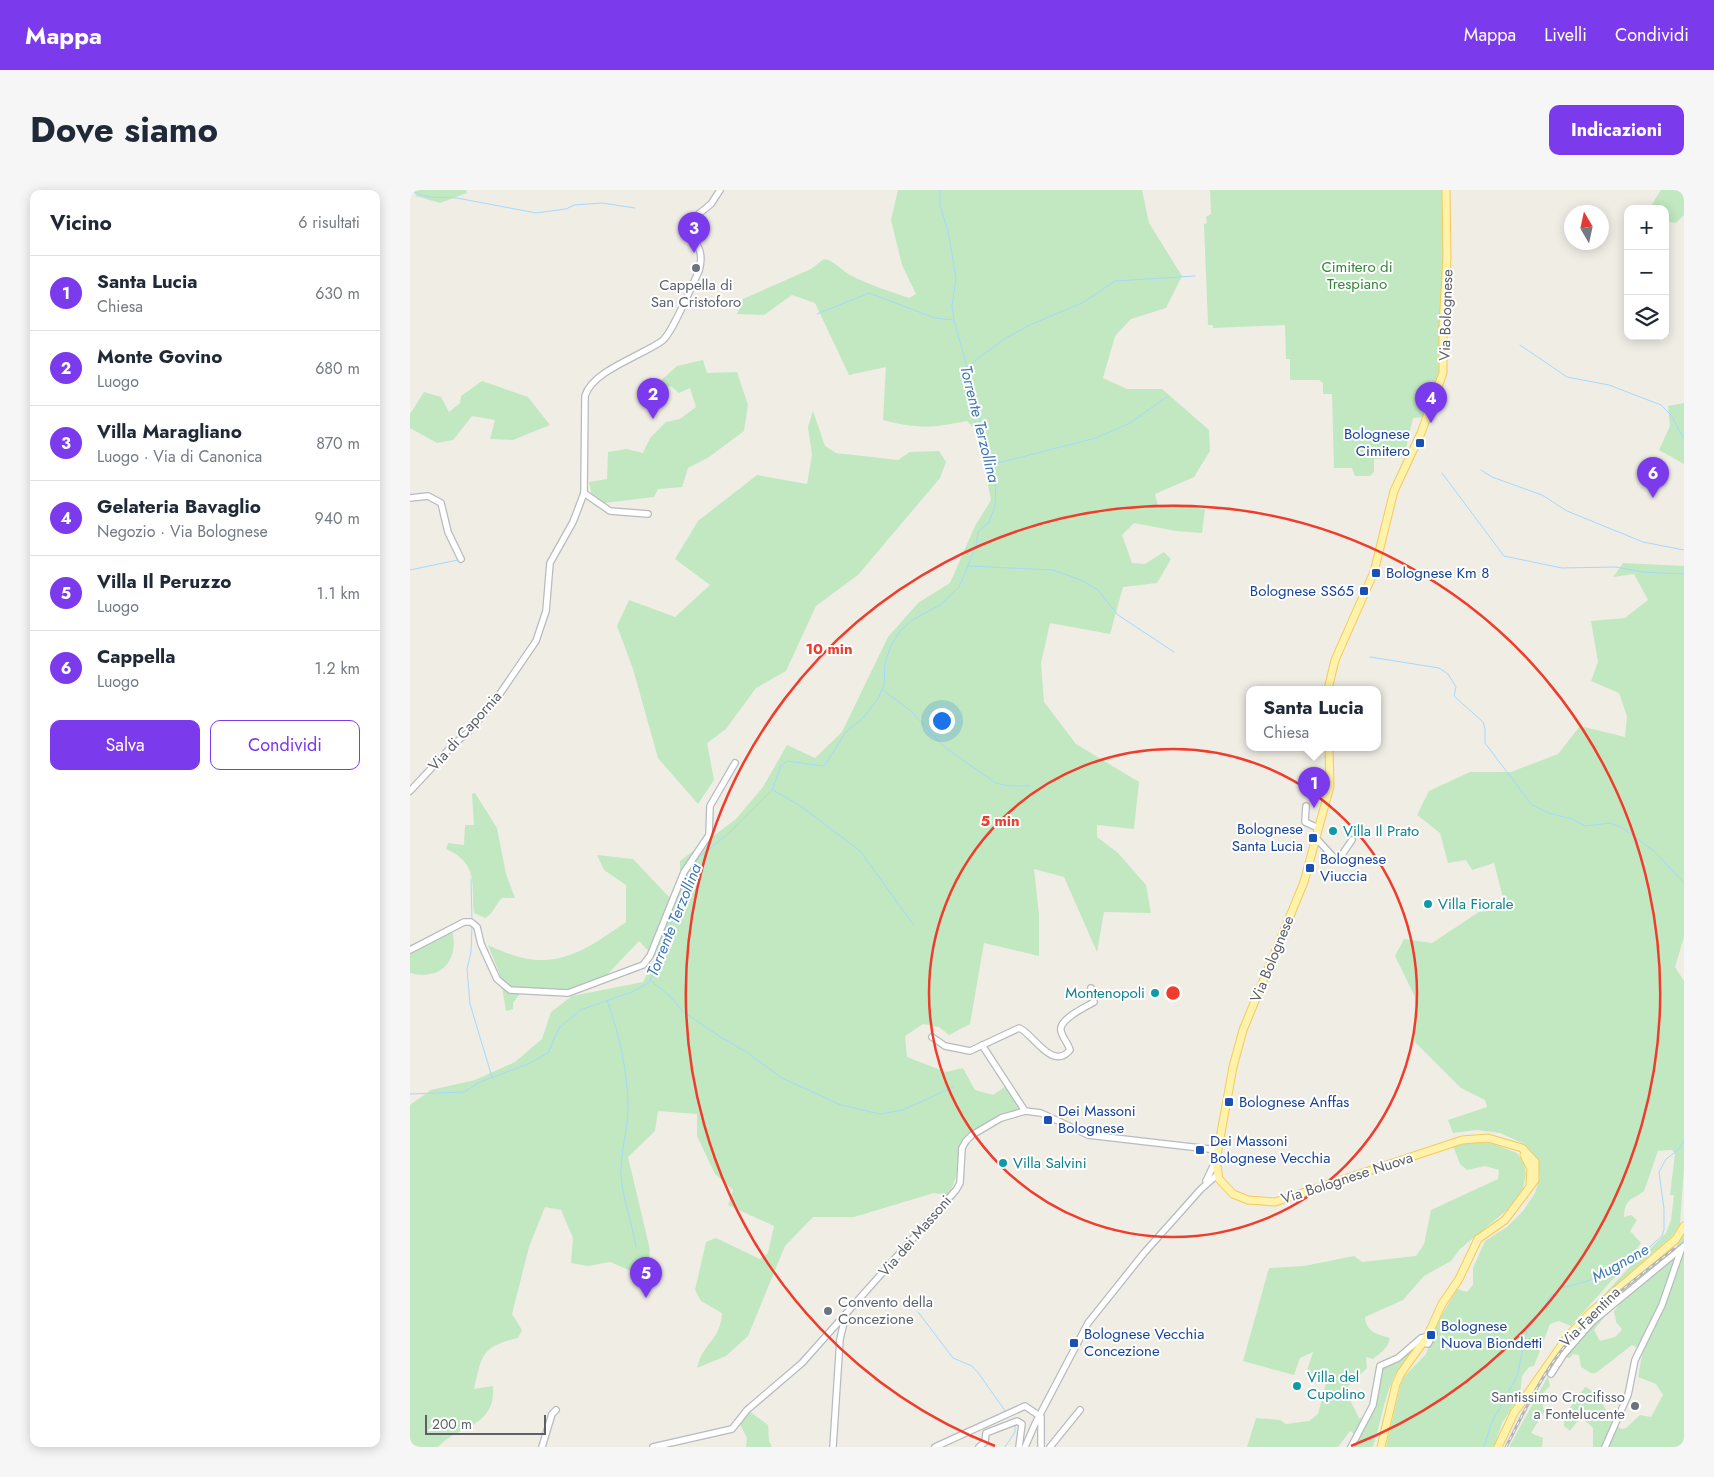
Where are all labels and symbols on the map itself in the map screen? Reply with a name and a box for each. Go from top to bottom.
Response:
north arrow [1564,205,1609,250]
pin: 3 [678,212,710,253]
park label: Cimitero di Trespiano [1321,256,1393,295]
marker: Cappella di San Cristoforo [690,262,702,274]
street label: Via Bolognese [1433,269,1459,361]
place label: Cappella di San Cristoforo [651,274,741,313]
water label: Torrente Terzollina [954,363,1006,485]
pin: 2 [637,378,669,419]
pin: 4 [1415,382,1447,423]
place label: Bolognese Cimitero [1344,423,1410,462]
marker: Bolognese Cimitero [1414,437,1426,449]
pin: 6 [1637,457,1669,498]
place label: Bolognese Km 8 [1386,562,1490,584]
marker: Bolognese Km 8 [1370,567,1382,579]
place label: Bolognese SS65 [1250,580,1354,602]
marker: Bolognese SS65 [1358,585,1370,597]
text: 10 min [805,638,853,660]
street label: Via di Capornia [423,686,507,776]
your location [929,708,955,734]
pin: 1 [1298,767,1330,808]
text: 5 min [980,810,1020,832]
place label: Bolognese Santa Lucia [1232,818,1303,857]
place label: Villa Il Prato [1343,820,1419,842]
marker: Villa Il Prato [1327,825,1339,837]
marker: Bolognese Santa Lucia [1307,832,1319,844]
place label: Bolognese Viuccia [1320,848,1386,887]
water label: Torrente Terzollina [641,860,707,980]
marker: Bolognese Viuccia [1304,862,1316,874]
place label: Villa Fiorale [1438,893,1514,915]
marker: Villa Fiorale [1422,898,1434,910]
street label: Via Bolognese [1245,912,1299,1006]
place label: Montenopoli [1065,982,1145,1004]
centre of rings [1164,984,1182,1002]
marker: Montenopoli [1149,987,1161,999]
place label: Bolognese Anffas [1239,1091,1349,1113]
marker: Bolognese Anffas [1223,1096,1235,1108]
place label: Dei Massoni Bolognese [1058,1100,1136,1139]
marker: Dei Massoni Bolognese [1042,1114,1054,1126]
place label: Dei Massoni Bolognese Vecchia [1210,1130,1330,1169]
marker: Dei Massoni Bolognese Vecchia [1194,1144,1206,1156]
street label: Via Bolognese Nuova [1278,1146,1416,1210]
place label: Villa Salvini [1013,1152,1087,1174]
marker: Villa Salvini [997,1157,1009,1169]
street label: Via dei Massoni [873,1190,957,1282]
water label: Mugnone [1587,1238,1653,1288]
pin: 5 [630,1257,662,1298]
street label: Via Faentina [1555,1282,1625,1352]
place label: Convento della Concezione [838,1291,933,1330]
marker: Convento della Concezione [822,1305,834,1317]
place label: Bolognese Nuova Biondetti [1441,1315,1543,1354]
place label: Bolognese Vecchia Concezione [1084,1323,1204,1362]
marker: Bolognese Nuova Biondetti [1425,1329,1437,1341]
marker: Bolognese Vecchia Concezione [1068,1337,1080,1349]
place label: Villa del Cupolino [1307,1366,1365,1405]
marker: Villa del Cupolino [1291,1380,1303,1392]
place label: Santissimo Crocifisso a Fontelucente [1491,1386,1625,1425]
marker: Santissimo Crocifisso a Fontelucente [1629,1400,1641,1412]
scale bar [425,1412,546,1435]

